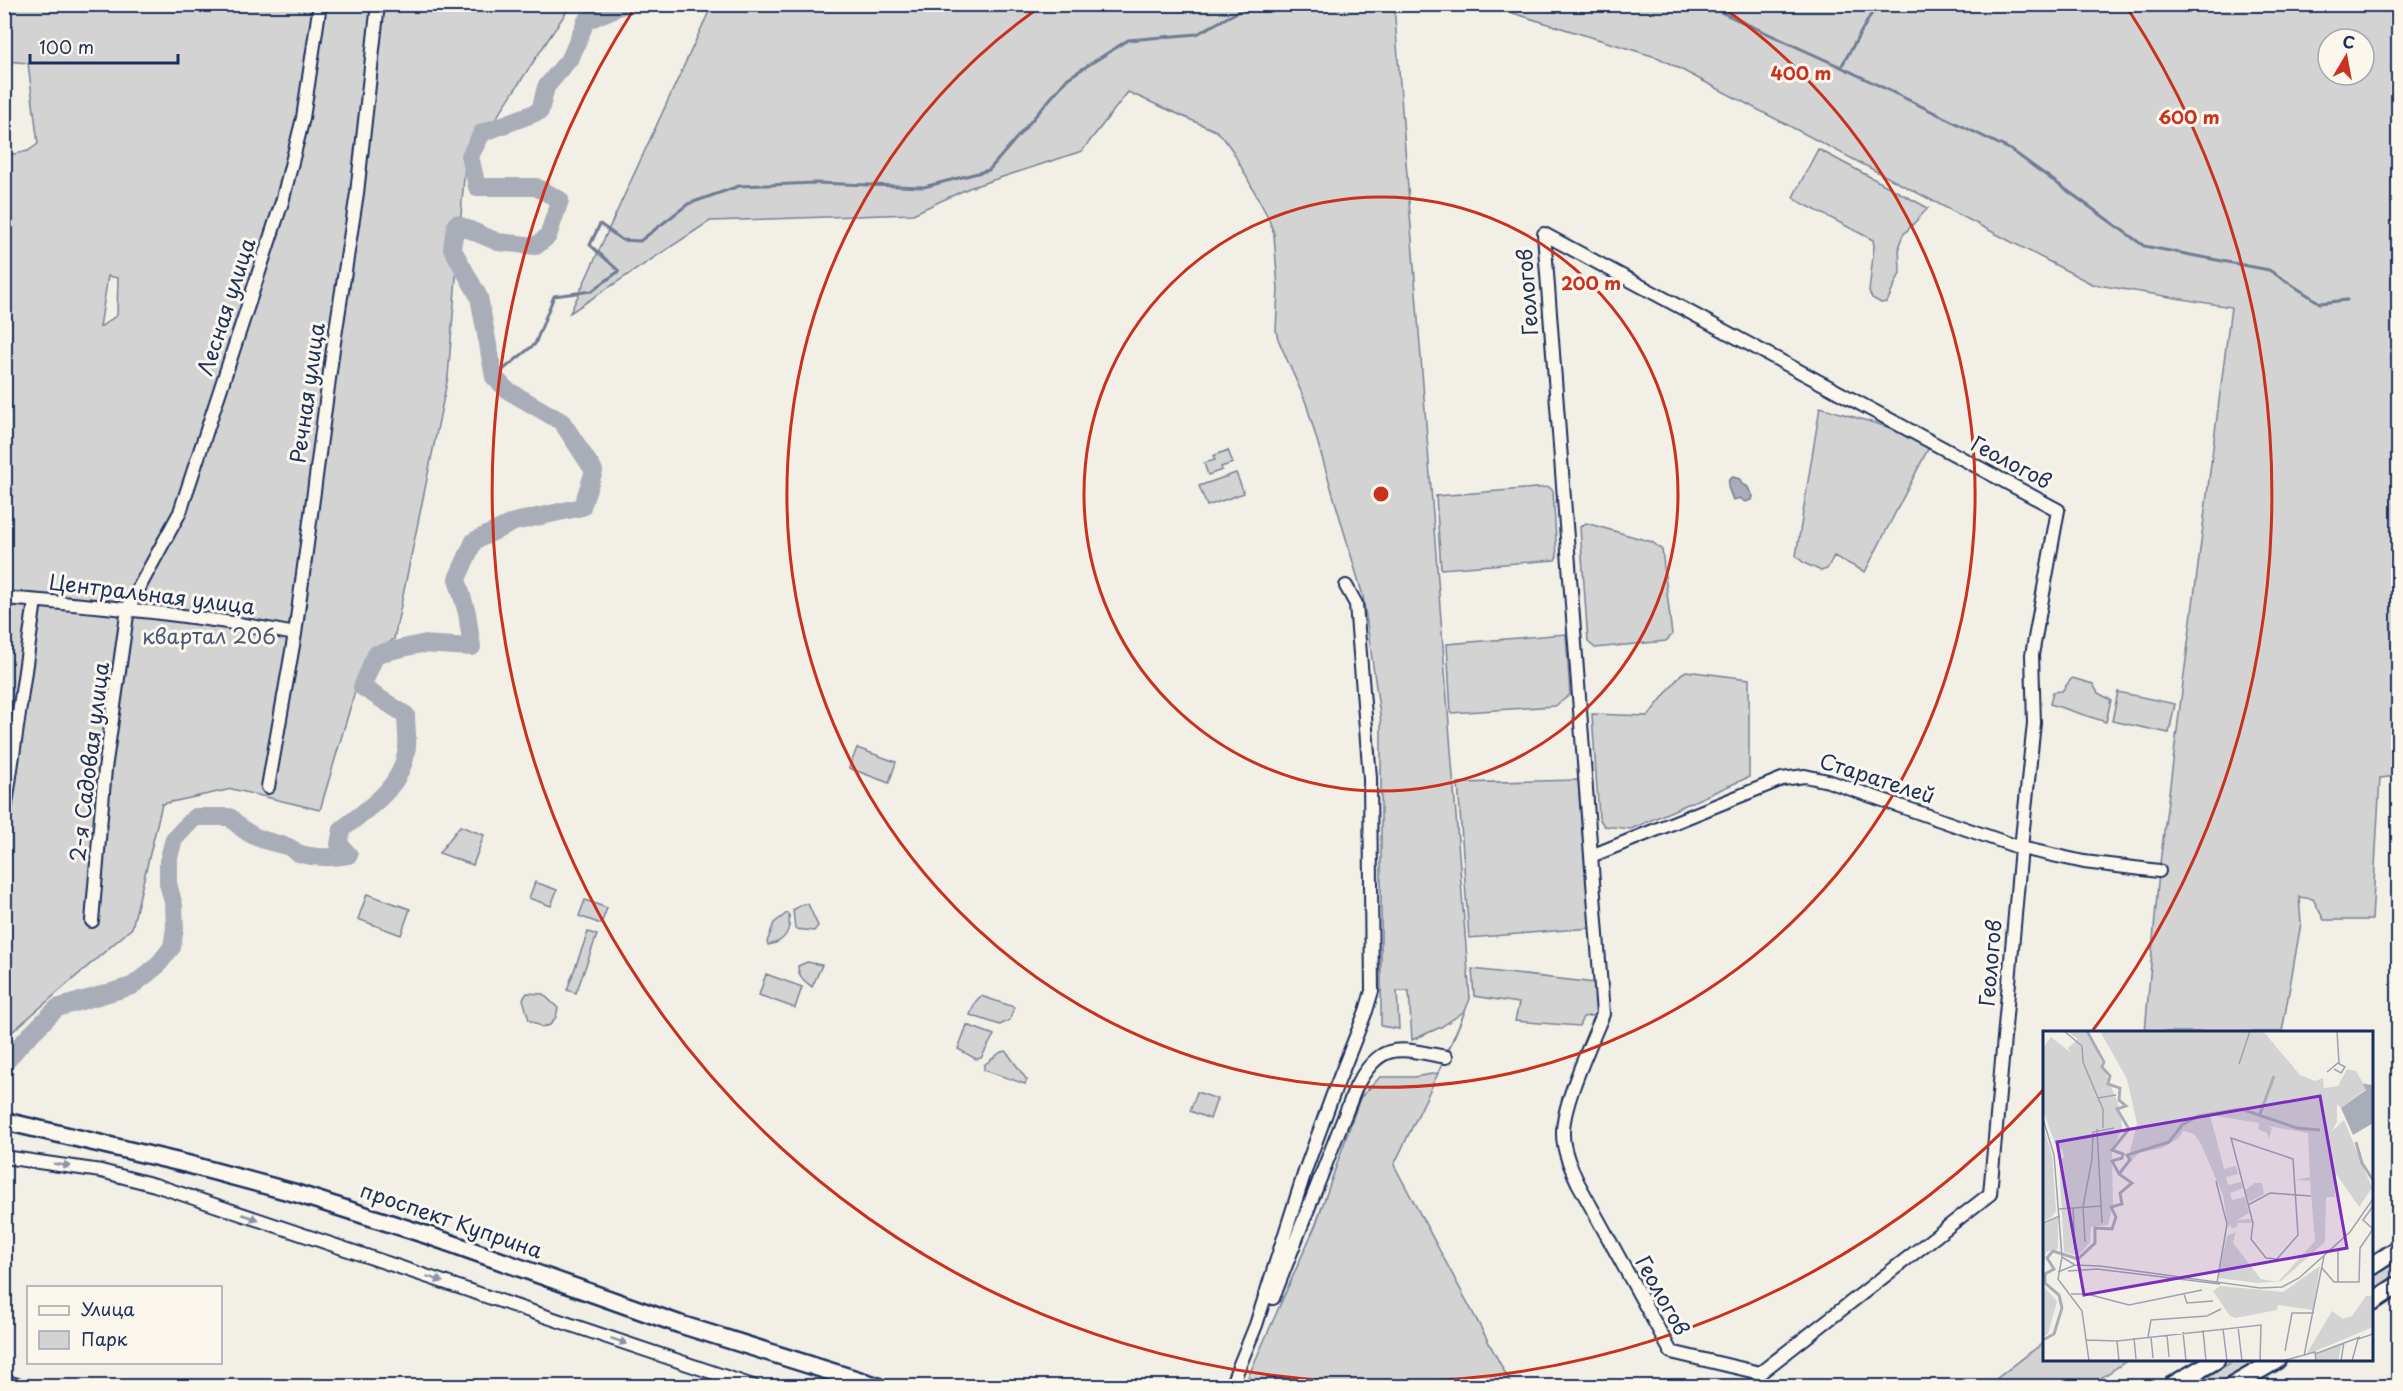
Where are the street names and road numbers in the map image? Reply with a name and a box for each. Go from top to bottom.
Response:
street label: Лесная улица [188,233,263,379]
street label: Геологов [1507,248,1545,337]
street label: Речная улица [280,320,332,465]
street label: Геологов [1966,427,2058,496]
street label: Центральная улица [48,565,258,622]
street label: 2-я Садовая улица [60,659,116,863]
street label: Старателей [1816,743,1939,811]
street label: Геологов [1969,918,2009,1008]
street label: проспект Куприна [356,1173,548,1266]
street label: Геологов [1629,1249,1699,1341]

